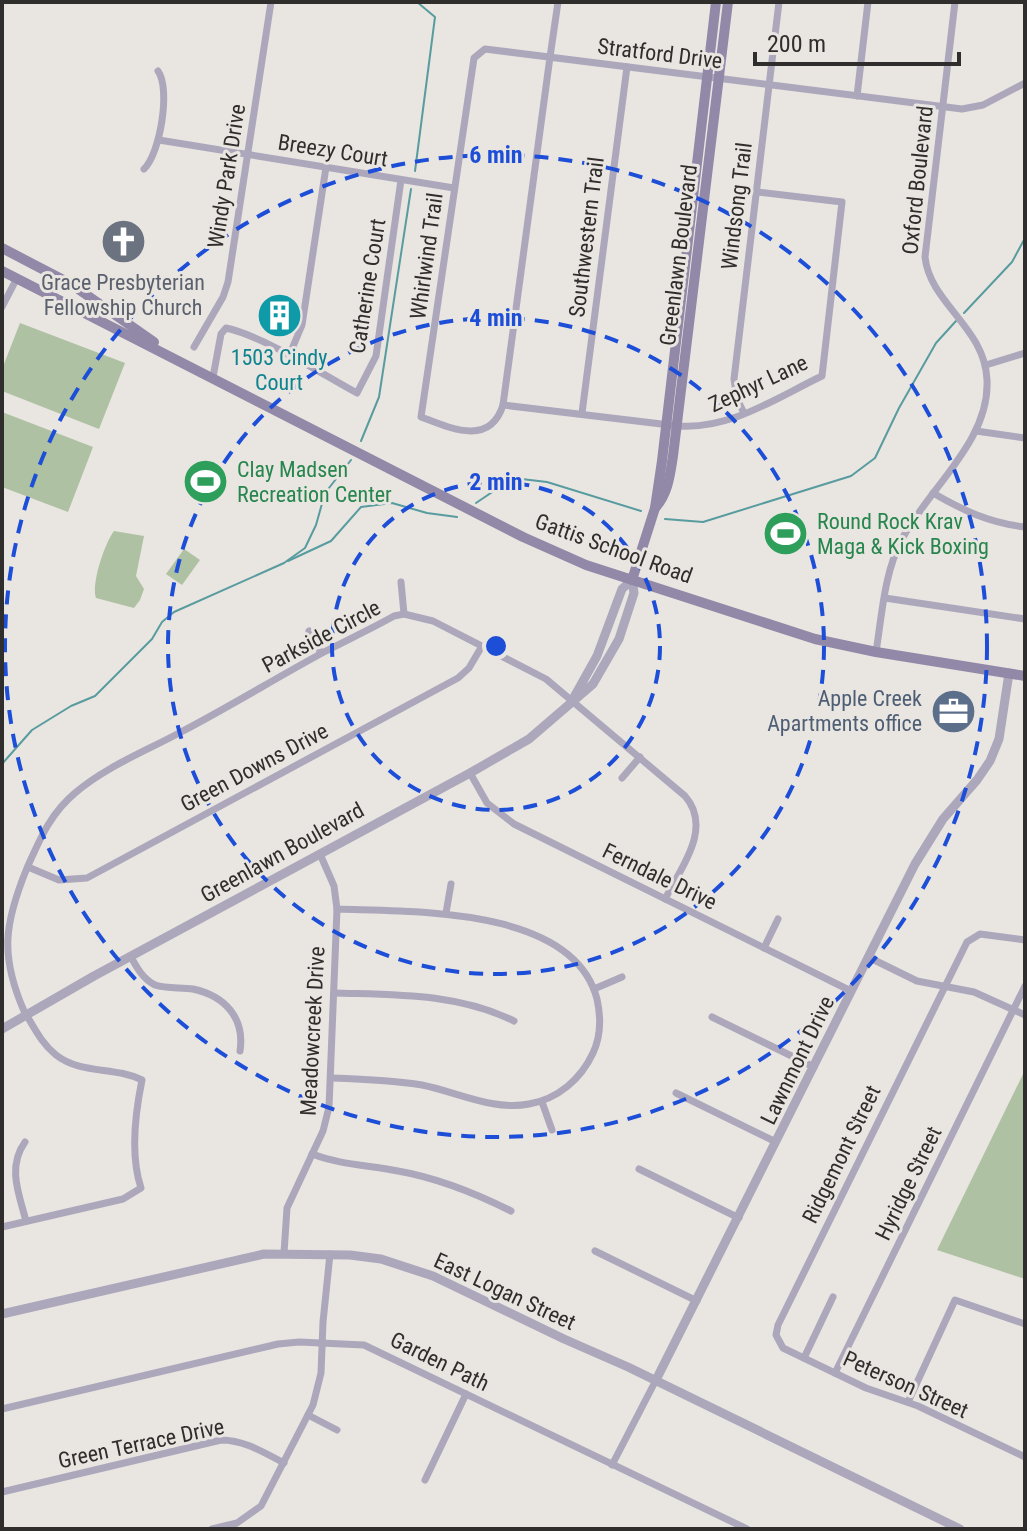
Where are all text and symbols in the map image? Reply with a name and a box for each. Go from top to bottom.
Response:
scale bar [755,16,959,66]
text: 200 m [767,30,826,58]
street label: Stratford Drive [596,33,724,74]
street label: Windy Park Drive [203,102,250,250]
street label: Oxford Boulevard [897,104,938,256]
street label: Breezy Court [276,129,390,172]
text: 6 min [469,141,523,169]
street label: Windsong Trail [716,141,757,271]
street label: Southwestern Trail [564,156,609,319]
street label: Greenlawn Boulevard [655,163,702,347]
street label: Whirlwind Trail [405,191,448,321]
church icon: Grace Presbyterian Fellowship Church [99,217,147,265]
street label: Catherine Court [345,217,390,355]
place label: Grace Presbyterian Fellowship Church [41,270,205,320]
building icon: 1503 Cindy Court [255,292,303,340]
text: 4 min [469,304,523,332]
place label: 1503 Cindy Court [231,345,327,395]
street label: Zephyr Lane [705,350,812,417]
place label: Clay Madsen Recreation Center [237,457,392,507]
sports icon: Clay Madsen Recreation Center [182,458,230,506]
text: 2 min [469,468,523,496]
street label: Gattis School Road [532,508,696,588]
place label: Round Rock Krav Maga & Kick Boxing [817,509,989,559]
sports icon: Round Rock Krav Maga & Kick Boxing [762,510,810,558]
street label: Parkside Circle [258,595,385,678]
centre of rings [482,632,510,660]
place label: Apple Creek Apartments office [767,686,922,736]
office icon: Apple Creek Apartments office [929,687,977,735]
street label: Green Downs Drive [176,718,332,817]
street label: Greenlawn Boulevard [196,797,368,908]
street label: Ferndale Drive [599,838,721,915]
street label: Meadowcreek Drive [296,946,329,1117]
street label: Lawnmont Drive [756,992,839,1128]
street label: Ridgemont Street [797,1081,886,1227]
street label: Hyridge Street [870,1122,947,1244]
street label: East Logan Street [430,1248,580,1335]
street label: Garden Path [386,1327,493,1396]
street label: Peterson Street [839,1346,972,1423]
street label: Green Terrace Drive [56,1414,226,1473]

